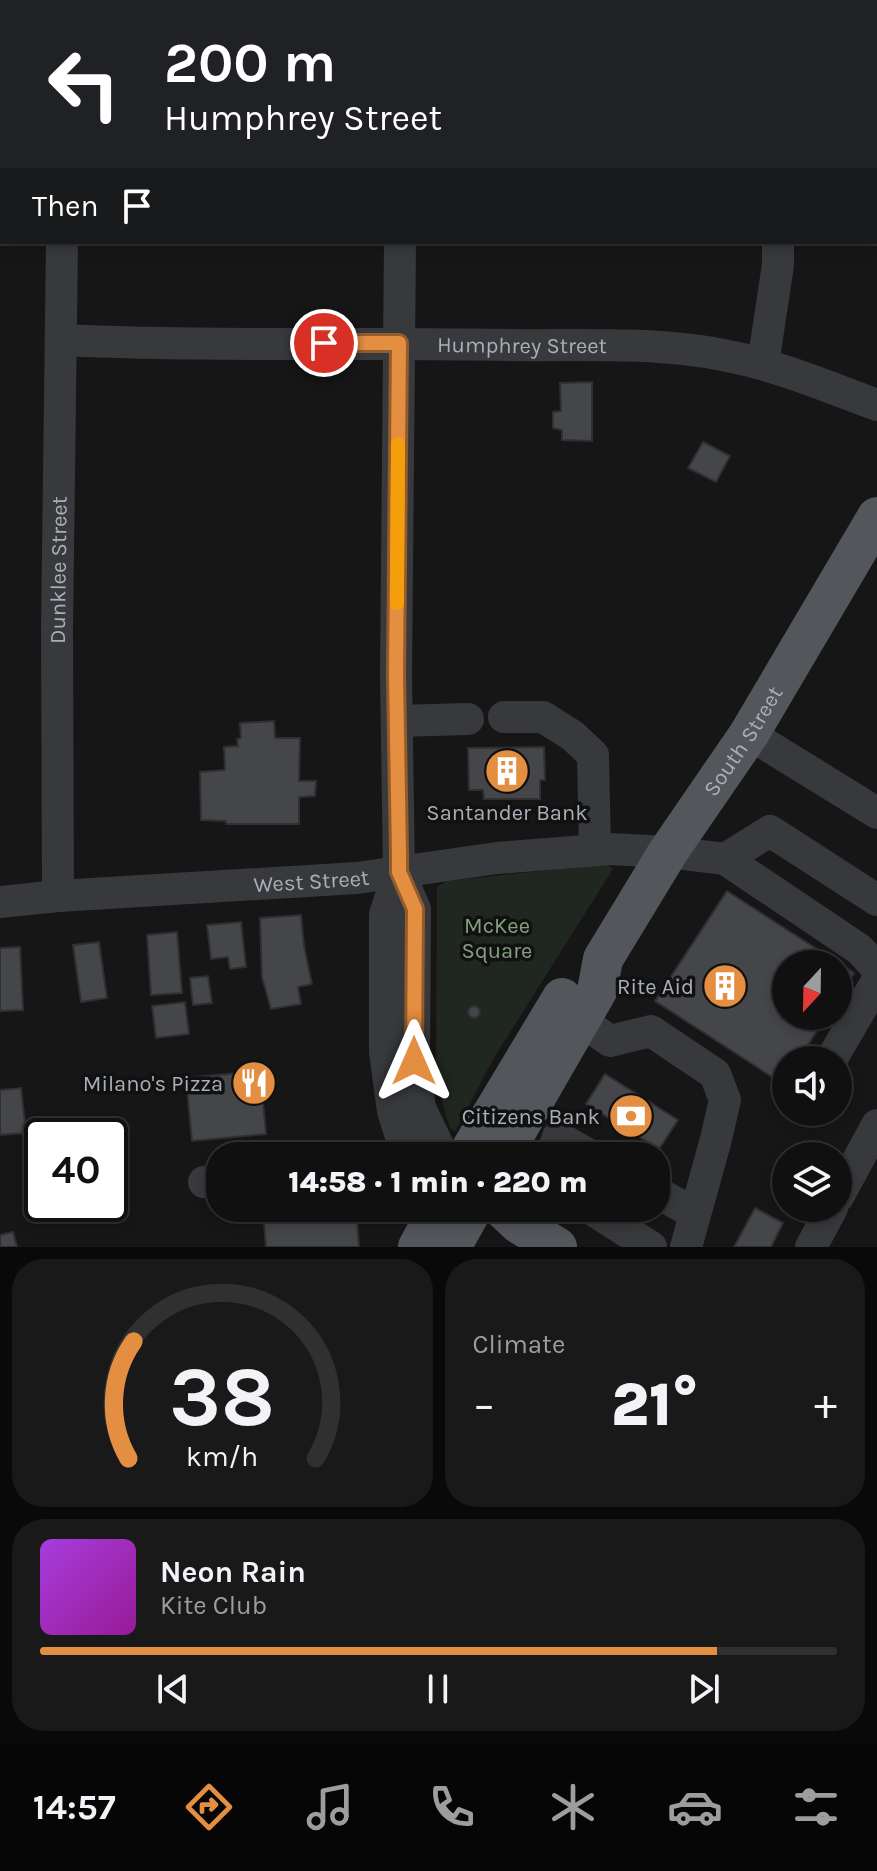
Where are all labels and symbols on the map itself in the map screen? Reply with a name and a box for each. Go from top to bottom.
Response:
pin [290,309,358,377]
street label: Humphrey Street [437,332,607,359]
street label: Dunklee Street [45,496,73,644]
street label: South Street [698,682,788,801]
building icon: Santander Bank [483,747,531,795]
place label: Santander Bank [426,800,588,826]
street label: West Street [253,864,371,898]
park label: McKee Square [462,913,532,964]
north arrow [772,950,852,1030]
building icon: Rite Aid [701,962,749,1010]
place label: Rite Aid [617,974,694,1000]
position arrow [372,1019,456,1103]
restaurant icon: Milano's Pizza [230,1059,278,1107]
place label: Milano's Pizza [83,1071,223,1097]
bank icon: Citizens Bank [607,1092,655,1140]
place label: Citizens Bank [462,1104,600,1130]
speed limit sign: 40 [24,1118,128,1222]

